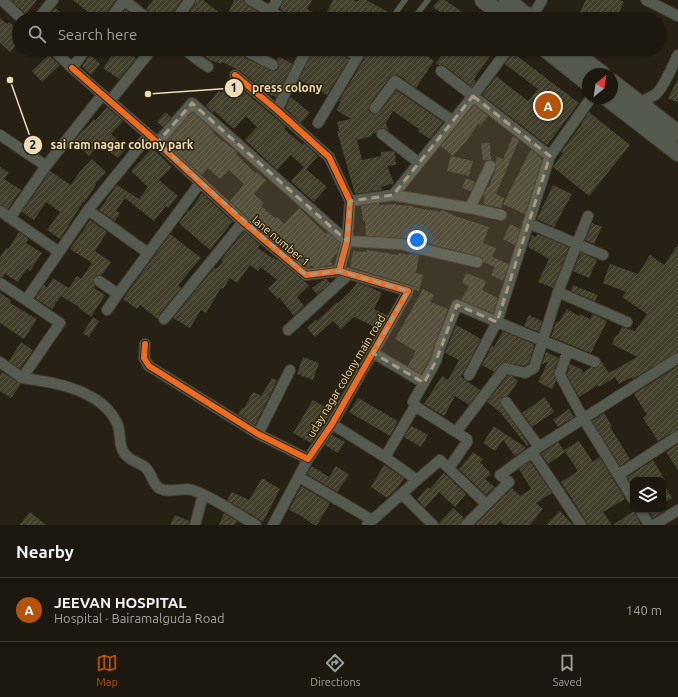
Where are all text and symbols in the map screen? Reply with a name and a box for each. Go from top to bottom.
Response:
search box [12,12,666,56]
icon: search [26,23,48,45]
text: Search here [58,26,137,43]
north arrow [582,68,618,104]
callout: press colony [224,76,330,100]
text: 1 [231,81,237,94]
text: press colony [252,81,323,94]
pin: A [535,91,561,121]
callout: sai ram nagar colony park [23,133,202,157]
text: 2 [30,138,37,151]
text: sai ram nagar colony park [51,138,194,151]
street label: lane number 1 [250,214,312,268]
your location [407,230,427,250]
street label: uday nagar colony main road [305,313,387,439]
map controls [630,477,666,513]
button: layers [630,477,666,513]
text: Nearby [16,542,74,561]
text: JEEVAN HOSPITAL [54,594,187,611]
text: A [24,603,34,617]
text: 140 m [626,603,662,617]
text: Hospital · Bairamalguda Road [54,611,225,625]
tab: Map [96,652,118,688]
tab: Directions [310,652,360,688]
tab: Saved [553,652,582,688]

